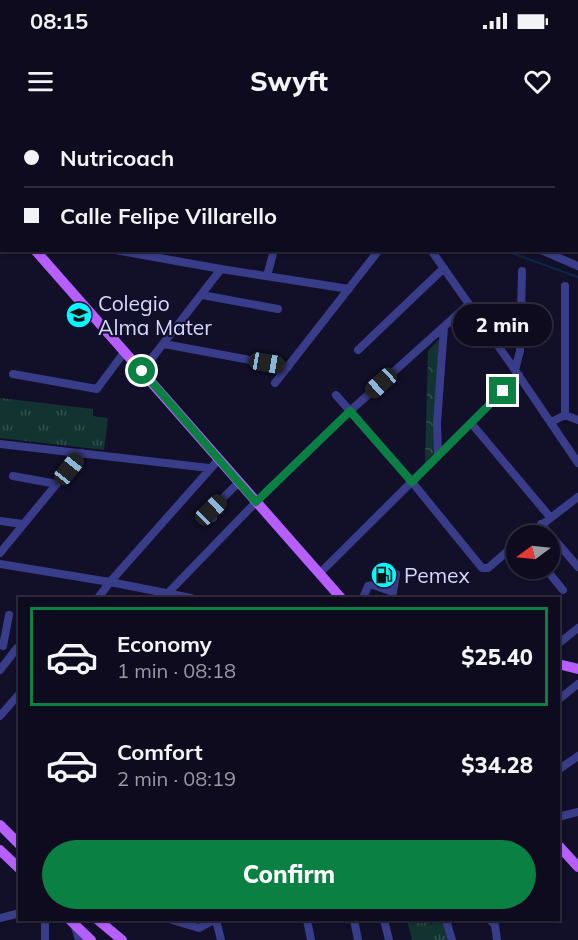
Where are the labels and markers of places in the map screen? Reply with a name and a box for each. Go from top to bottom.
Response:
place label: Colegio Alma Mater [98,290,212,340]
school or university icon: Colegio Alma Mater [64,300,94,330]
fuel station icon: Pemex [369,560,399,590]
place label: Pemex [404,562,470,588]

